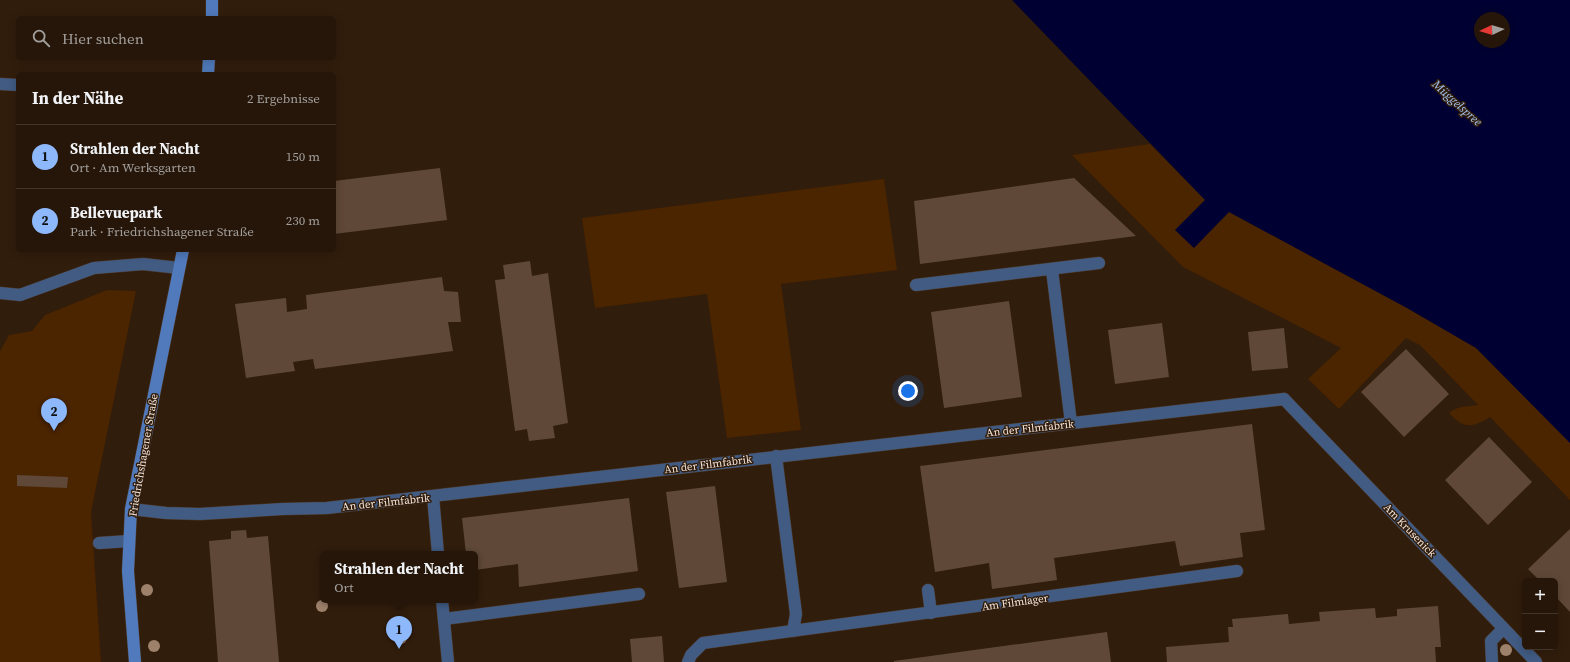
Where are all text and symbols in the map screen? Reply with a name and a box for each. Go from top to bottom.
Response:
north arrow [1474,12,1510,48]
search box [16,16,336,60]
icon: search [30,27,52,49]
text: Hier suchen [62,28,144,49]
water label: Müggelspree [1428,76,1485,130]
text: In der Nähe [32,86,123,110]
text: 2 Ergebnisse [247,90,320,107]
text: Strahlen der Nacht [70,138,199,159]
text: 1 [41,148,49,165]
text: 150 m [286,148,320,165]
text: Ort · Am Werksgarten [70,159,196,176]
text: Bellevuepark [70,202,162,223]
text: 2 [41,212,49,229]
text: 230 m [286,212,320,229]
text: Park · Friedrichshagener Straße [70,223,254,240]
your location [898,381,918,401]
street label: Friedrichshagener Straße [125,392,162,518]
pin: 2 [41,398,67,431]
street label: An der Filmfabrik [985,416,1076,441]
street label: An der Filmfabrik [663,452,754,477]
street label: An der Filmfabrik [341,490,432,515]
street label: Am Krusenick [1380,500,1440,561]
popup [320,551,478,603]
text: Strahlen der Nacht [334,558,464,579]
map controls [1522,578,1558,650]
button: + [1522,578,1558,614]
text: Ort [334,579,353,596]
street label: Am Filmlager [981,590,1050,615]
button: − [1522,614,1558,650]
pin: 1 [386,616,412,649]

